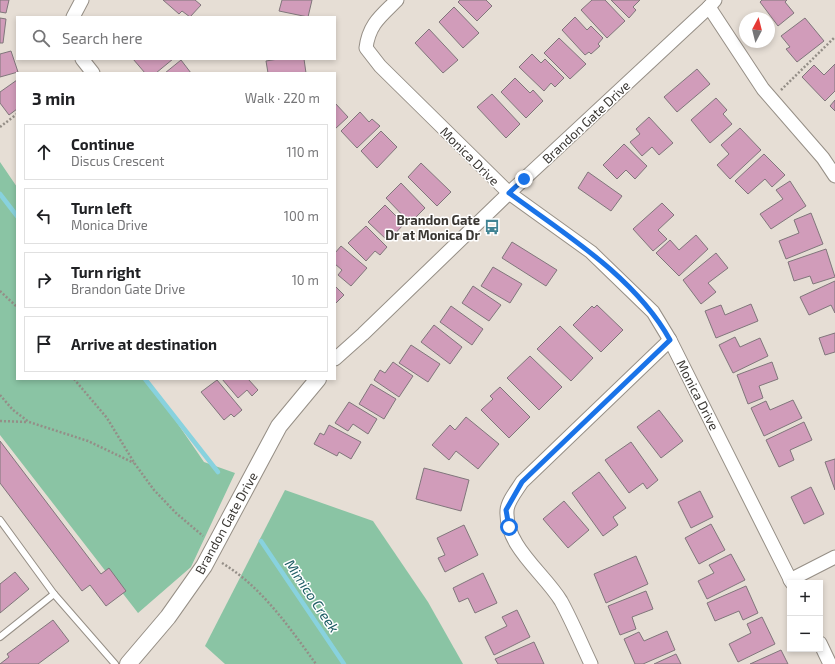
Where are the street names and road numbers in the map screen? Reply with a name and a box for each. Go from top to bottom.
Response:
street label: Brandon Gate Drive [539,77,633,167]
street label: Monica Drive [437,123,503,189]
street label: Monica Drive [673,357,723,433]
street label: Brandon Gate Drive [191,469,261,577]

